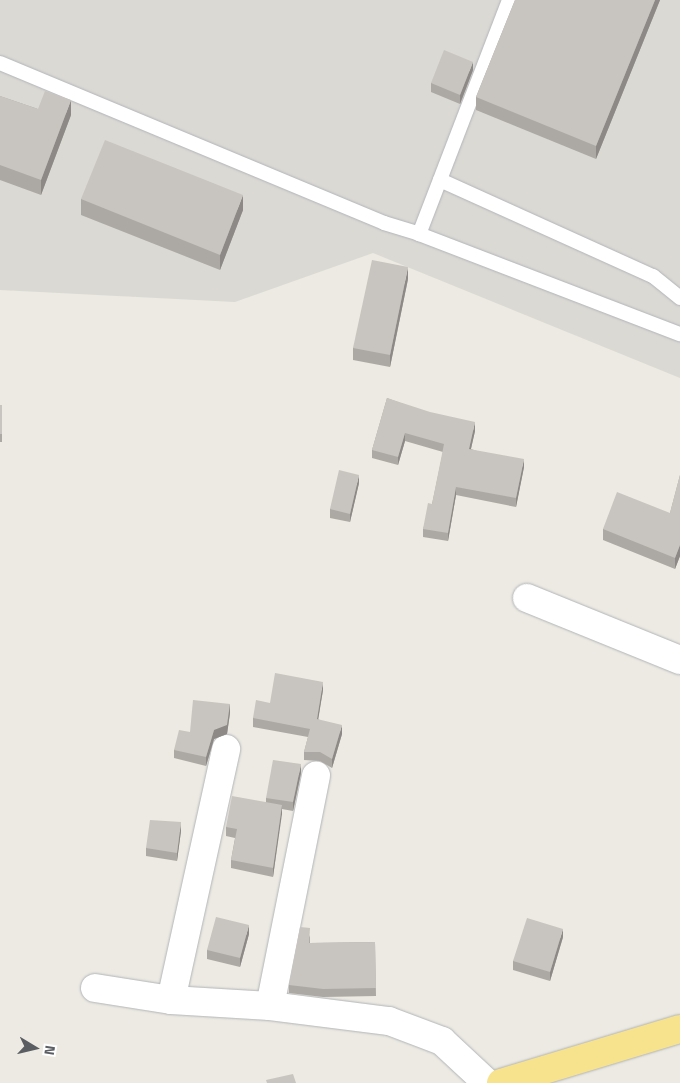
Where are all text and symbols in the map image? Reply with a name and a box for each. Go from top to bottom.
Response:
north arrow [10,1023,60,1073]
text: N [39,1044,61,1057]

